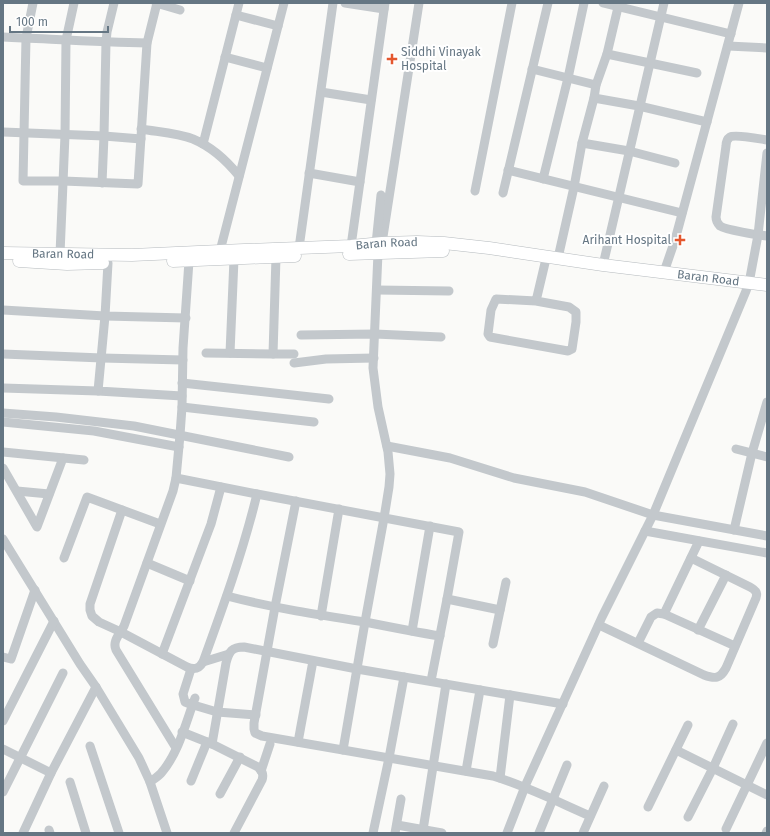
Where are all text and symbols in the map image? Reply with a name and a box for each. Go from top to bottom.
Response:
scale bar [10,8,108,34]
text: 100 m [16,15,48,29]
place label: Siddhi Vinayak Hospital [401,45,482,73]
marker: Siddhi Vinayak Hospital [386,53,398,65]
place label: Arihant Hospital [583,233,671,247]
marker: Arihant Hospital [674,234,686,246]
street label: Baran Road [355,235,418,253]
street label: Baran Road [32,246,94,261]
street label: Baran Road [676,267,740,289]

